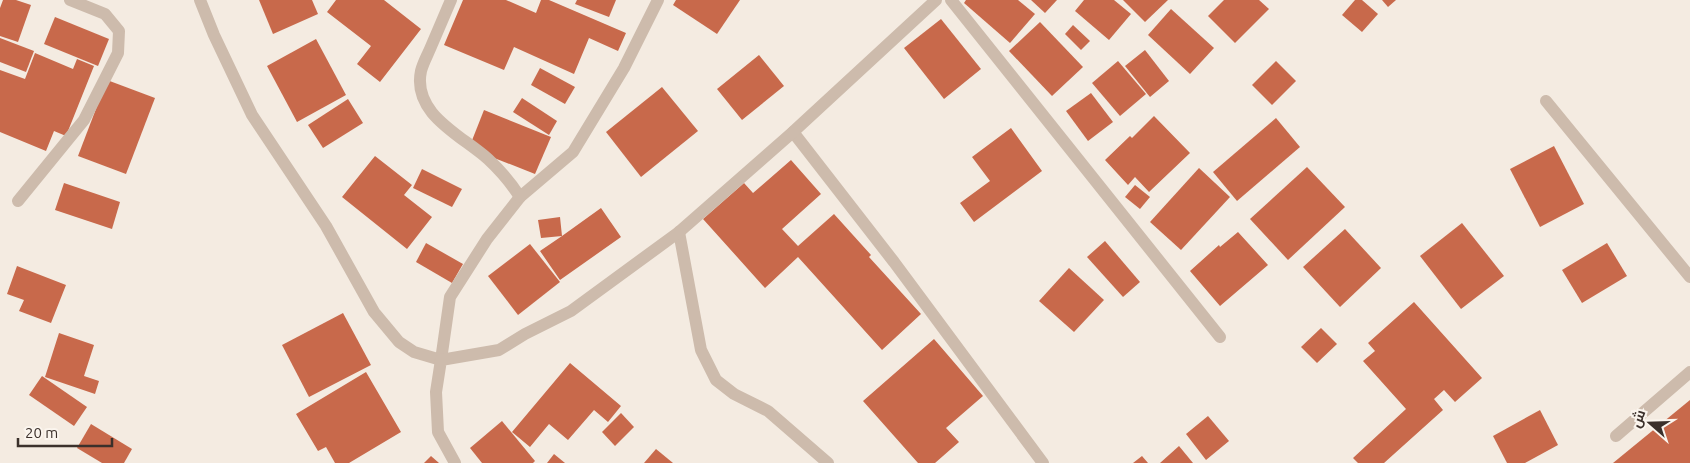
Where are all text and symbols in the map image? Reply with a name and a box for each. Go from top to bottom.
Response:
north arrow [1625,398,1675,448]
text: ش [1627,407,1649,430]
scale bar [18,416,111,448]
text: 20 m [25,424,58,441]

